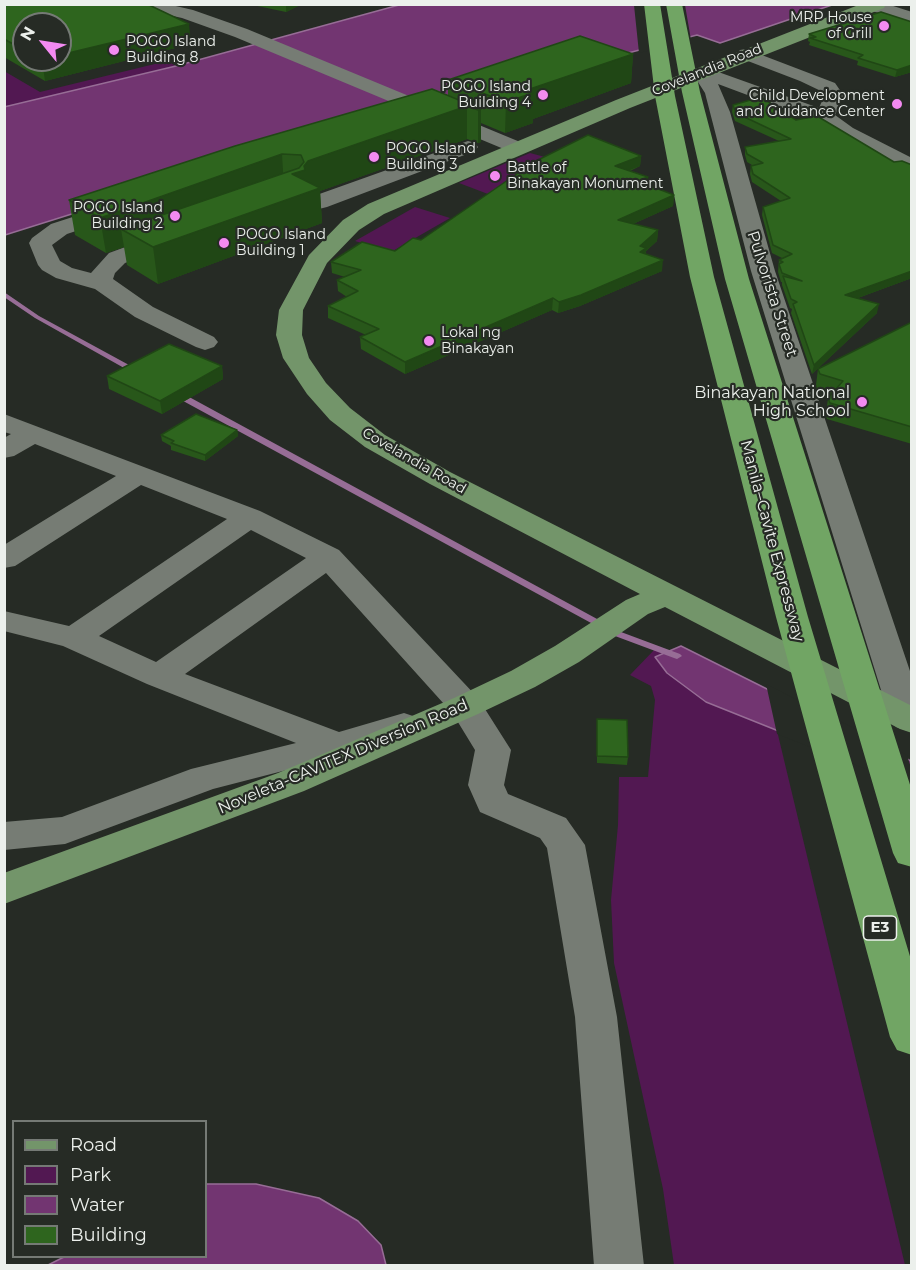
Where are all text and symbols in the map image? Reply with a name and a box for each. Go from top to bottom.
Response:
place label: MRP House of Grill [790,10,872,42]
north arrow [12,12,72,72]
marker: MRP House of Grill [877,19,891,33]
text: N [16,23,39,44]
place label: POGO Island Building 8 [126,34,216,66]
street label: Covelandia Road [649,40,765,100]
marker: POGO Island Building 8 [107,43,121,57]
place label: POGO Island Building 4 [441,79,531,112]
marker: POGO Island Building 4 [536,88,550,102]
place label: Child Development and Guidance Center [736,88,885,120]
marker: Child Development and Guidance Center [890,97,904,111]
place label: POGO Island Building 3 [386,141,476,174]
marker: POGO Island Building 3 [367,150,381,164]
place label: Battle of Binakayan Monument [507,160,663,192]
marker: Battle of Binakayan Monument [488,169,502,183]
place label: POGO Island Building 2 [73,200,163,232]
marker: POGO Island Building 2 [168,209,182,223]
place label: POGO Island Building 1 [236,227,326,260]
street label: Pulvorista Street [743,228,801,360]
marker: POGO Island Building 1 [217,236,231,250]
place label: Lokal ng Binakayan [441,325,514,358]
marker: Lokal ng Binakayan [422,334,436,348]
place label: Binakayan National High School [694,383,850,421]
marker: Binakayan National High School [855,395,869,409]
street label: Covelandia Road [359,424,469,498]
street label: Manila–Cavite Expressway [736,438,808,644]
street label: Noveleta-CAVITEX Diversion Road [215,695,471,819]
road number: E3 [864,916,896,940]
legend [12,1120,207,1258]
text: Road [70,1134,117,1156]
text: Park [70,1164,111,1186]
text: Water [70,1194,125,1216]
text: Building [70,1224,147,1246]

